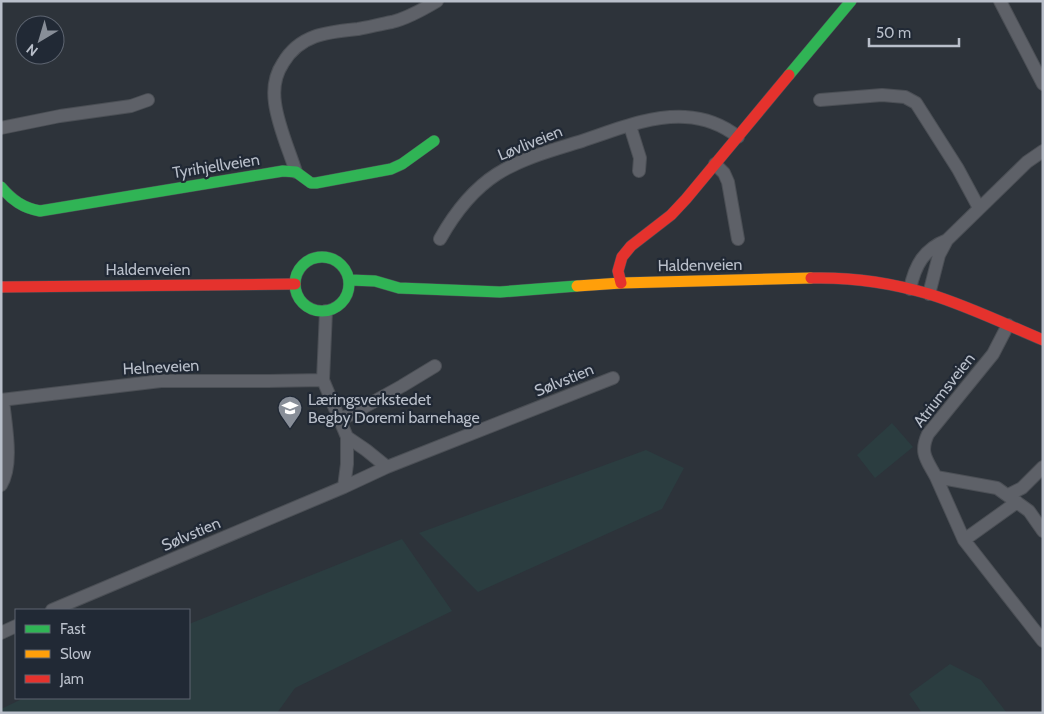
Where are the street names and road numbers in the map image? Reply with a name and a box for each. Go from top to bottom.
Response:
street label: Løvliveien [495,121,565,165]
street label: Tyrihjellveien [171,150,261,182]
street label: Haldenveien [657,255,743,275]
street label: Haldenveien [106,260,190,279]
street label: Atriumsveien [909,349,979,431]
street label: Helneveien [122,356,200,378]
street label: Sølvstien [532,360,596,400]
street label: Sølvstien [159,513,223,555]

